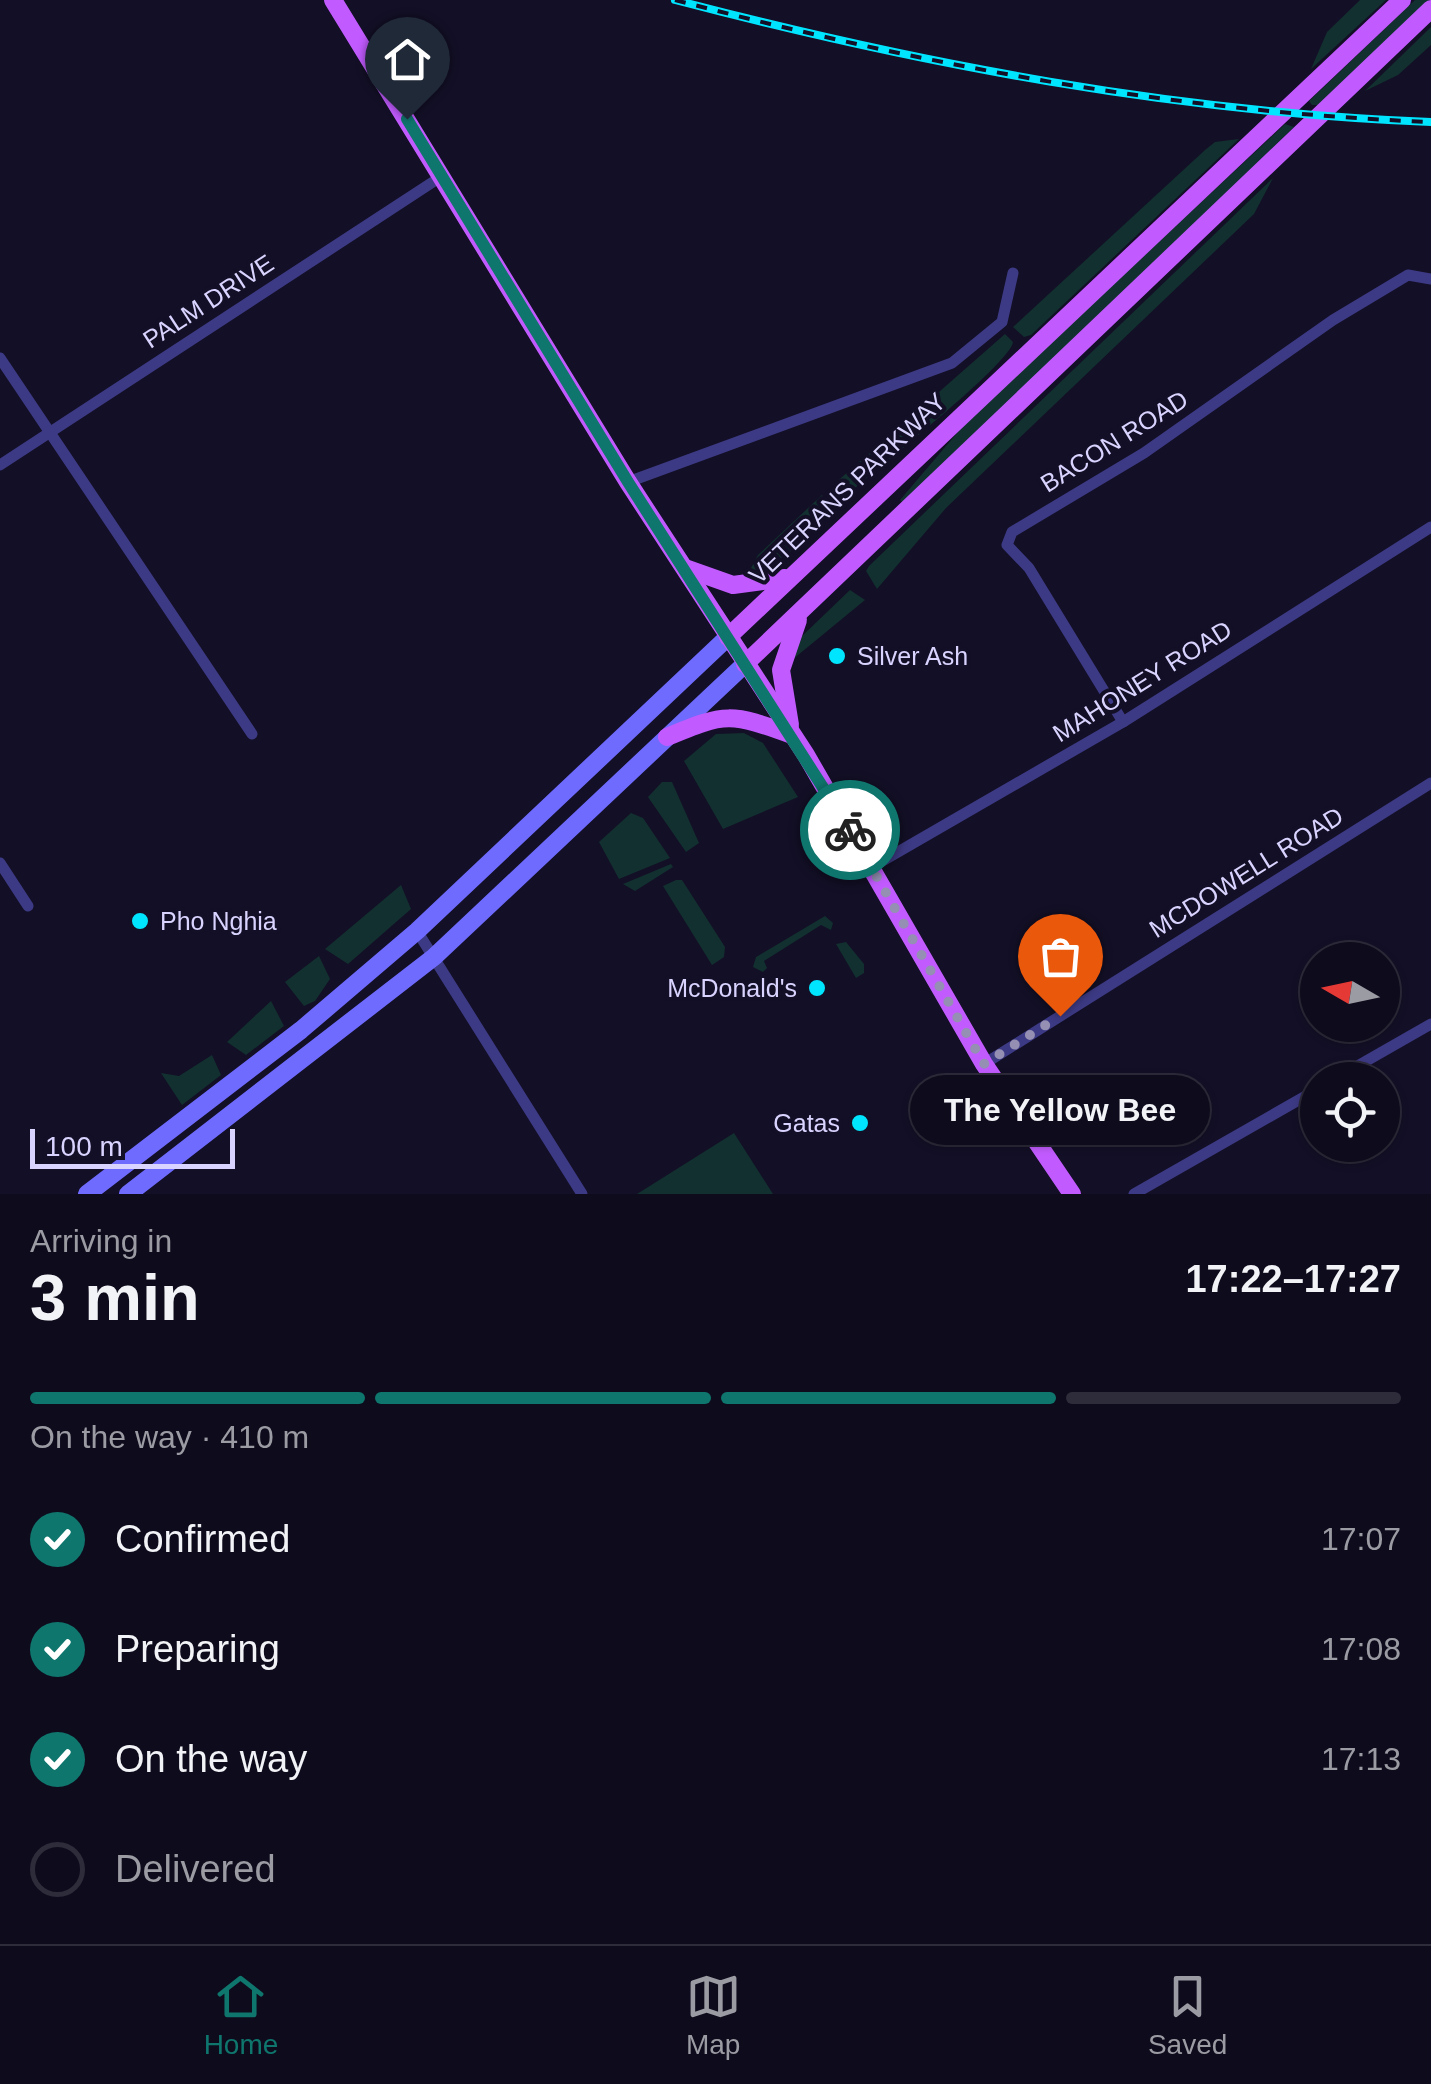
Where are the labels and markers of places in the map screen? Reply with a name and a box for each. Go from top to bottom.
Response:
pin [365,17,450,120]
place label: Silver Ash [857,642,968,670]
marker: Silver Ash [826,645,848,667]
place label: Pho Nghia [160,907,277,935]
marker: Pho Nghia [129,910,151,932]
pin [1018,914,1103,1017]
place label: McDonald's [667,974,797,1002]
marker: McDonald's [806,977,828,999]
callout: The Yellow Bee [910,1076,1210,1146]
place label: Gatas [773,1109,840,1137]
marker: Gatas [849,1112,871,1134]

